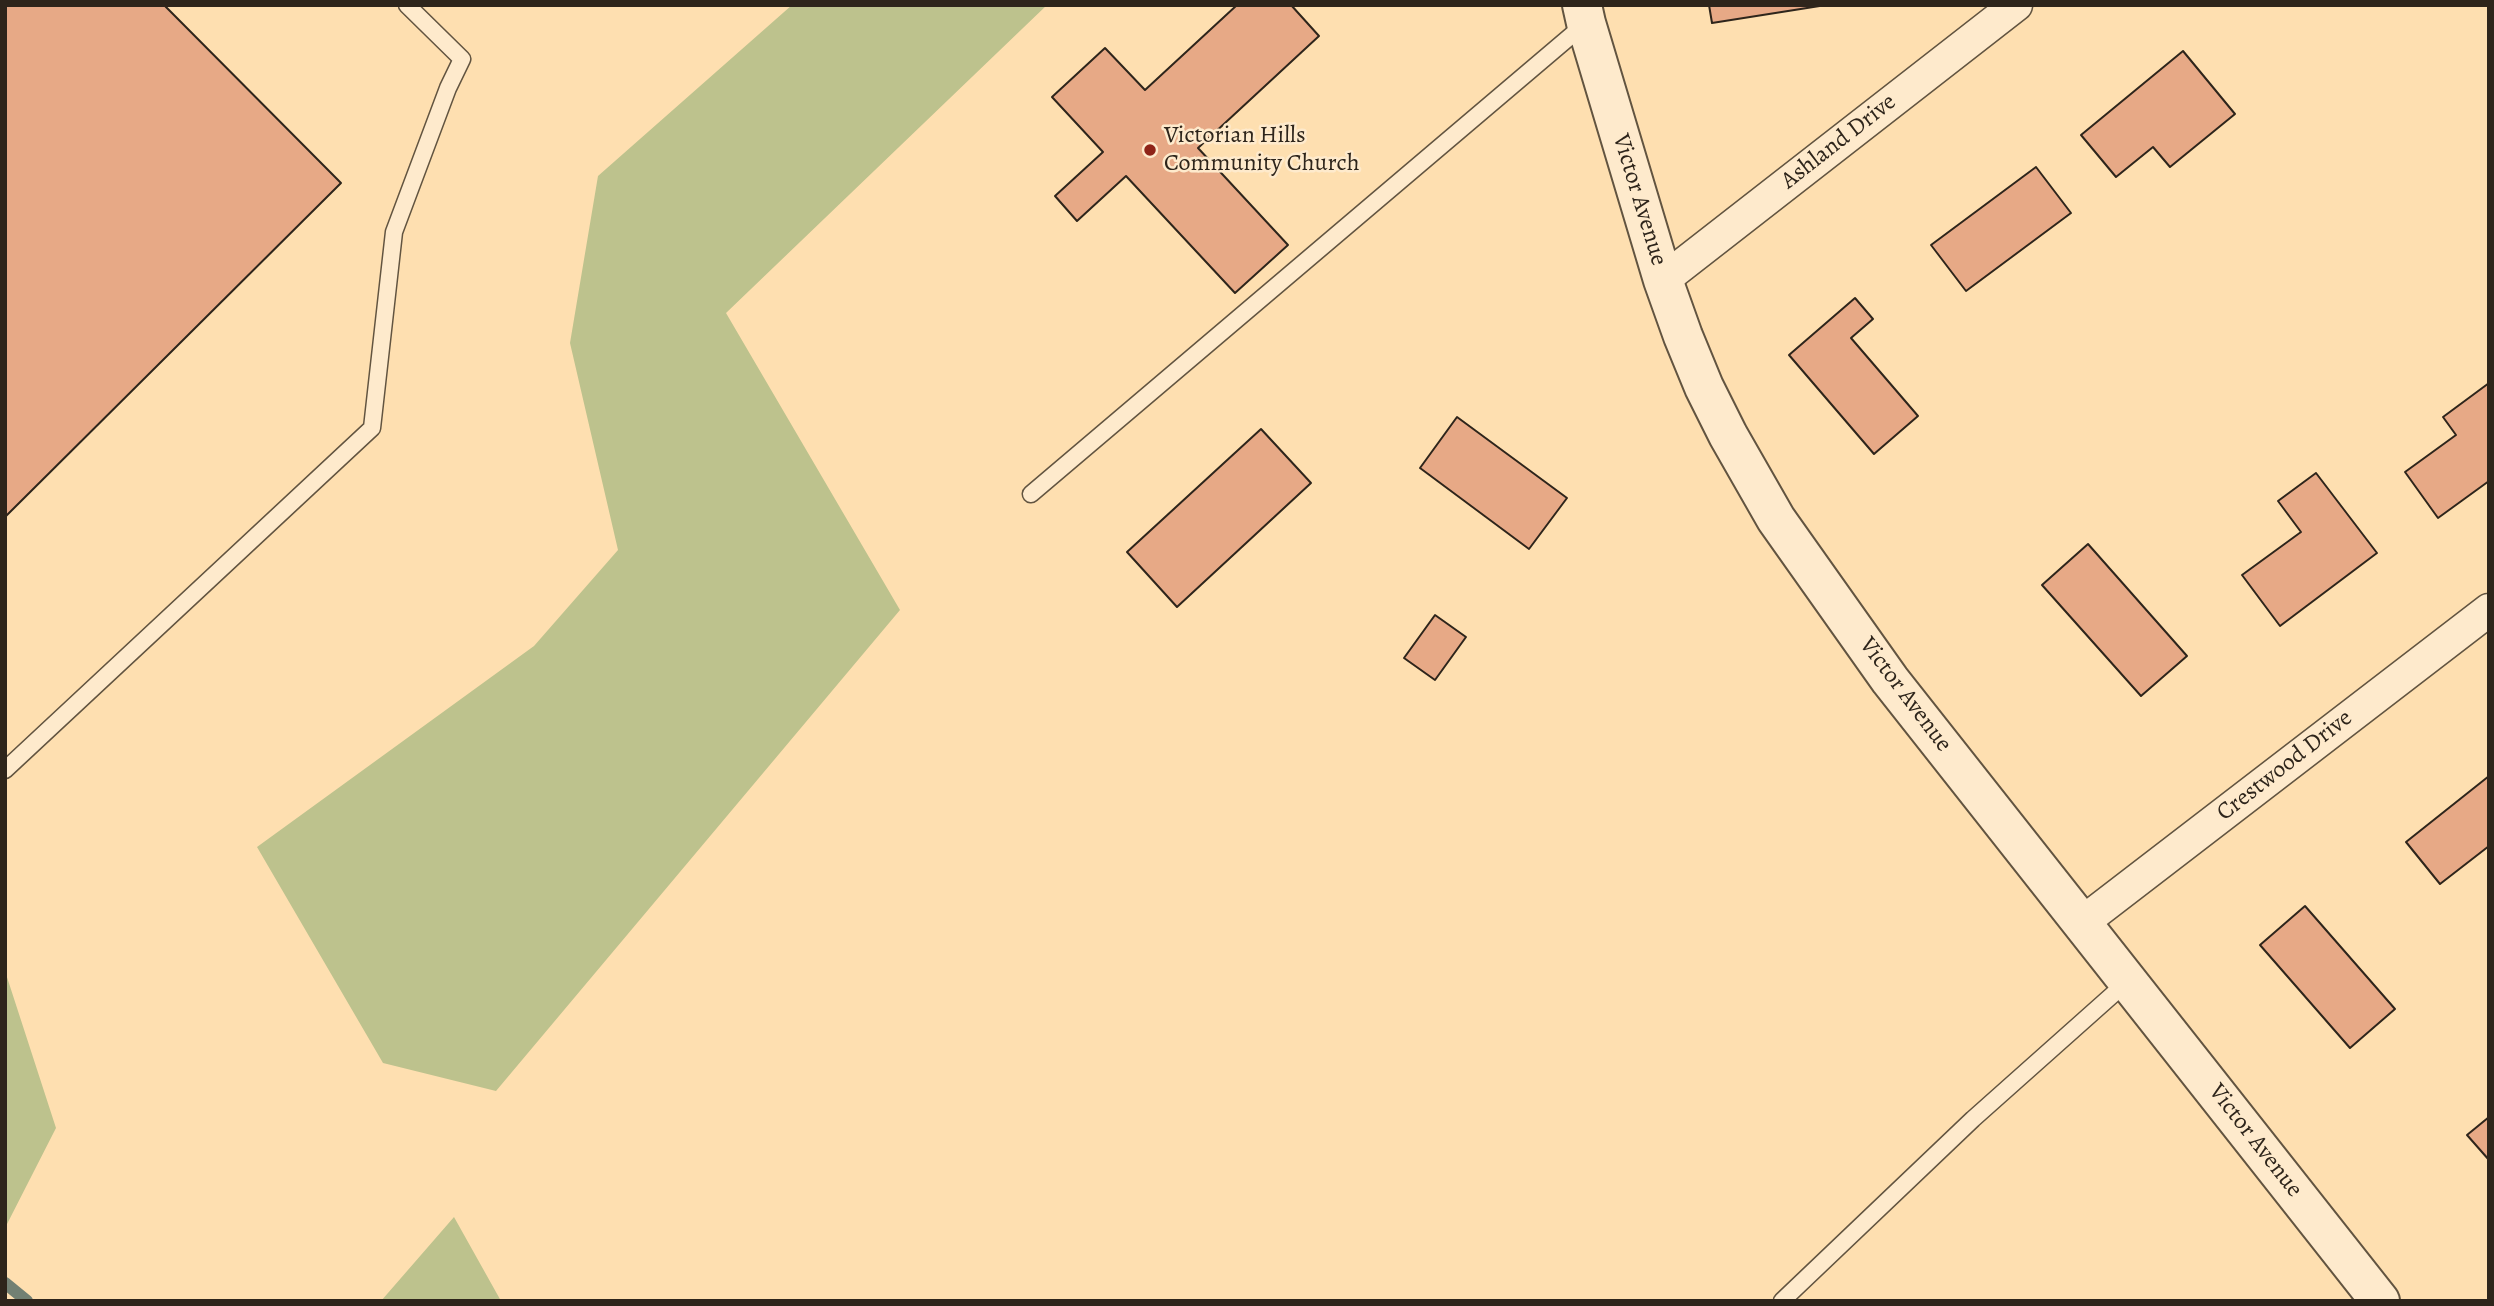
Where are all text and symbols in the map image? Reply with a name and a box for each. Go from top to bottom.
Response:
street label: Ashland Drive [1776,88,1902,196]
place label: Victorian Hills Community Church [1164,122,1359,178]
street label: Victor Avenue [1605,131,1673,269]
marker: Victorian Hills Community Church [1142,142,1158,158]
street label: Victor Avenue [1853,632,1957,758]
street label: Crestwood Drive [2212,704,2358,828]
street label: Victor Avenue [2202,1079,2308,1203]

